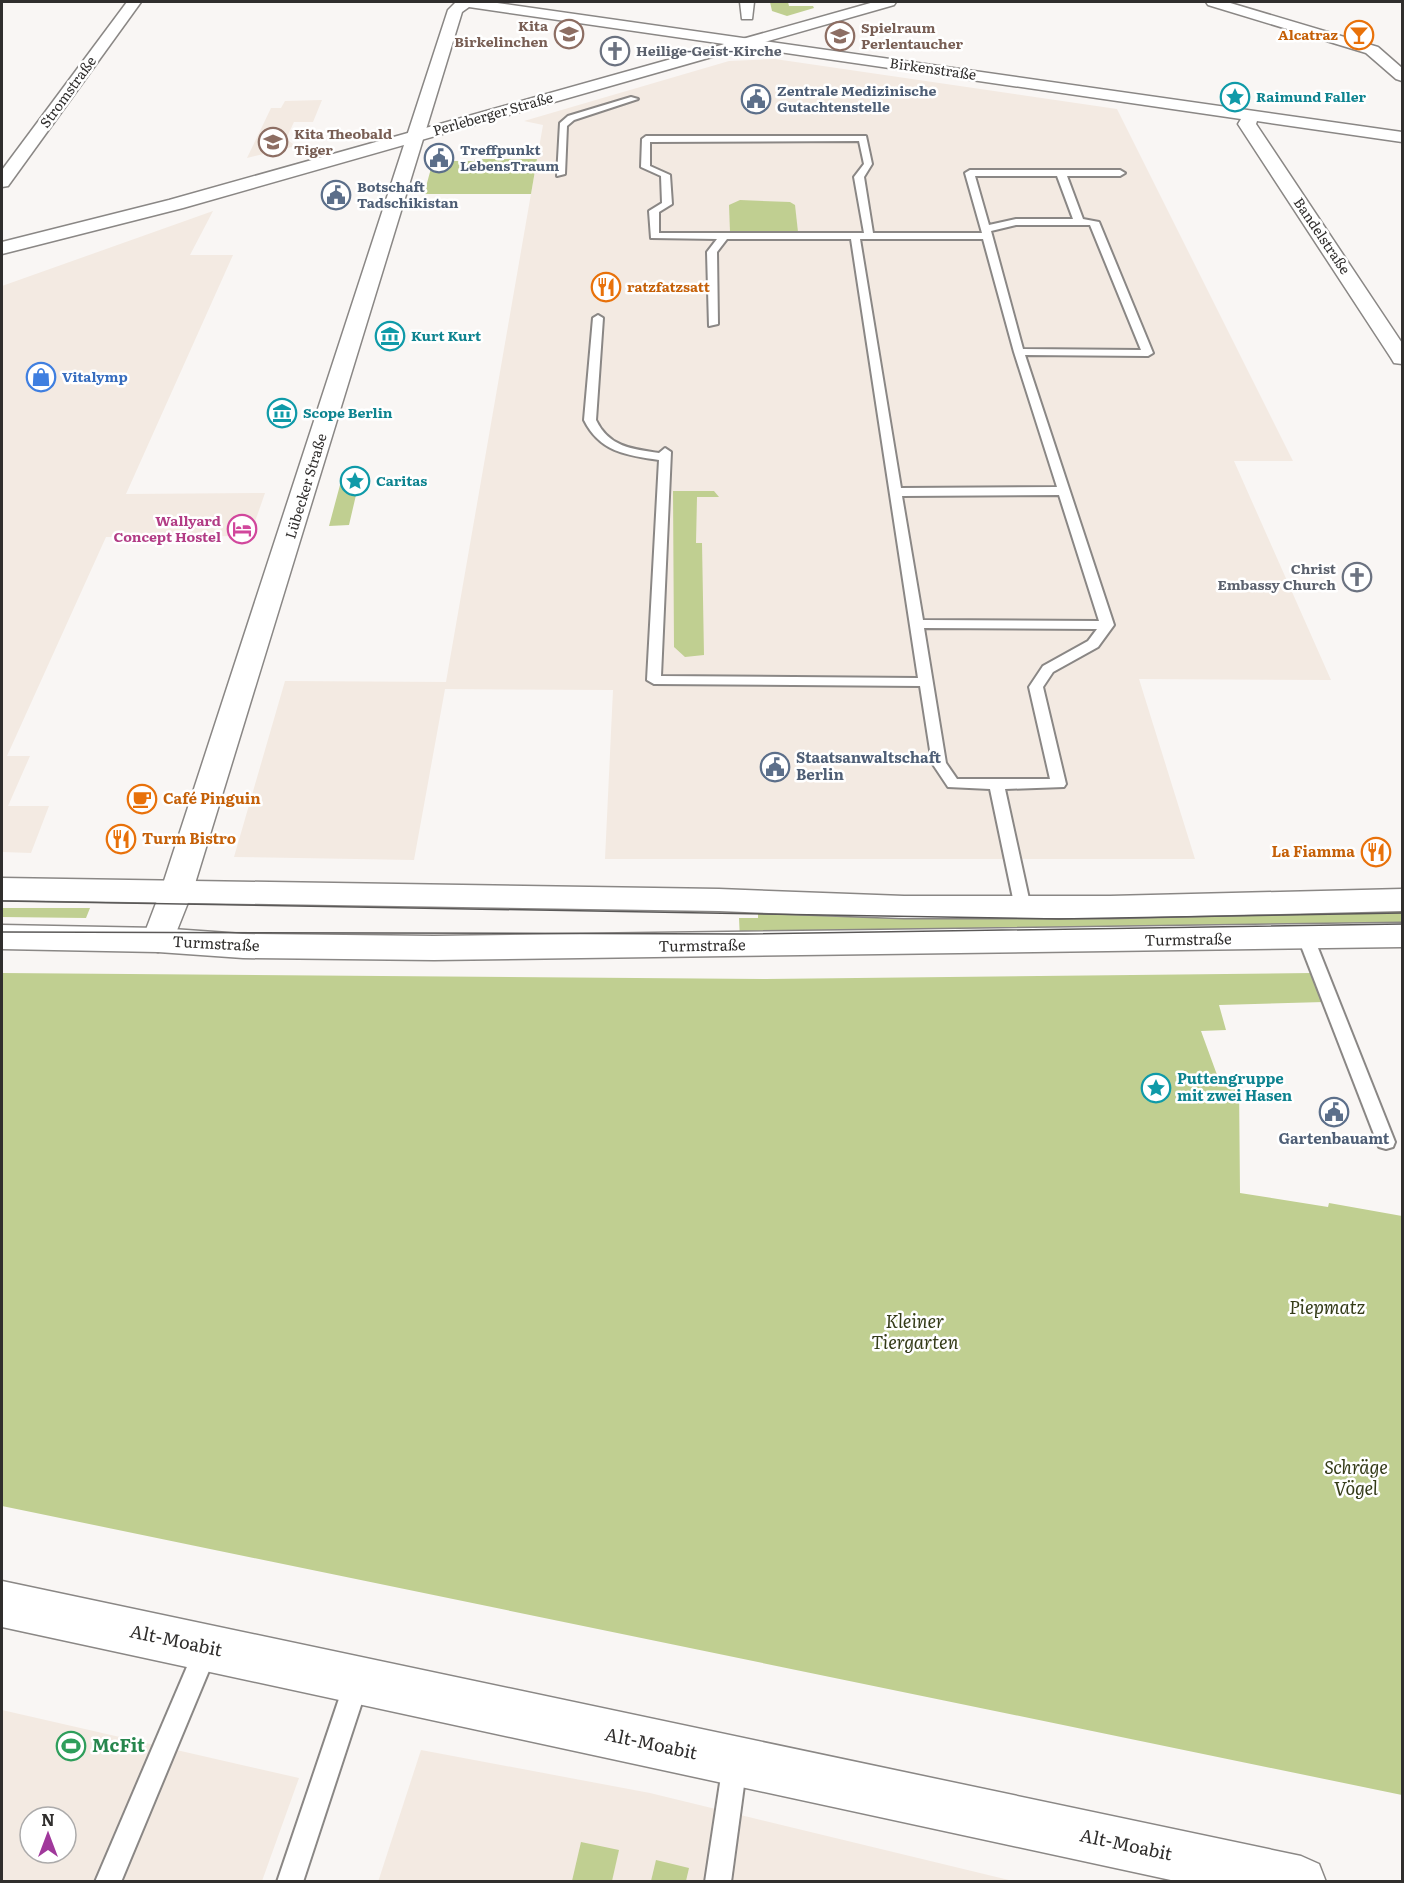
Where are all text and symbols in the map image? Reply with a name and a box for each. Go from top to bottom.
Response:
place label: Kita Birkelinchen [454,15,549,51]
place label: Spielraum Perlentaucher [861,17,963,53]
school or university icon: Kita Birkelinchen [553,18,585,50]
bar icon: Alcatraz [1343,19,1375,51]
school or university icon: Spielraum Perlentaucher [824,20,856,52]
place label: Alcatraz [1278,24,1339,44]
church icon: Heilige-Geist-Kirche [599,35,631,67]
place label: Heilige-Geist-Kirche [636,40,782,60]
street label: Stromstraße [34,52,100,131]
street label: Birkenstraße [888,52,978,84]
place label: Zentrale Medizinische Gutachtenstelle [777,80,937,116]
place icon: Raimund Faller [1219,81,1251,113]
public building icon: Zentrale Medizinische Gutachtenstelle [740,83,772,115]
street label: Perleberger Straße [430,86,555,140]
place label: Raimund Faller [1256,86,1367,106]
place label: Kita Theobald Tiger [294,123,392,159]
school or university icon: Kita Theobald Tiger [257,126,289,158]
place label: Treffpunkt LebensTraum [460,139,559,175]
public building icon: Treffpunkt LebensTraum [423,142,455,174]
place label: Botschaft Tadschikistan [357,176,459,212]
public building icon: Botschaft Tadschikistan [320,179,352,211]
street label: Bandelstraße [1290,193,1356,278]
restaurant icon: ratzfatzsatt [590,271,622,303]
place label: ratzfatzsatt [627,276,711,296]
museum icon: Kurt Kurt [374,320,406,352]
place label: Kurt Kurt [411,325,482,345]
shop icon: Vitalymp [25,361,57,393]
place label: Vitalymp [62,366,128,386]
museum icon: Scope Berlin [266,397,298,429]
place label: Scope Berlin [303,402,393,422]
street label: Lübecker Straße [279,431,331,541]
place icon: Caritas [339,465,371,497]
place label: Caritas [376,470,427,490]
place label: Wallyard Concept Hostel [113,510,221,546]
hotel icon: Wallyard Concept Hostel [226,513,258,545]
place label: Christ Embassy Church [1217,558,1337,594]
church icon: Christ Embassy Church [1341,561,1373,593]
place label: Staatsanwaltschaft Berlin [796,745,942,785]
public building icon: Staatsanwaltschaft Berlin [759,751,791,783]
cafe icon: Café Pinguin [126,783,158,815]
place label: Café Pinguin [163,786,261,809]
restaurant icon: Turm Bistro [105,823,137,855]
place label: Turm Bistro [142,826,236,849]
restaurant icon: La Fiamma [1360,836,1392,868]
place label: La Fiamma [1272,839,1355,862]
street label: Turmstraße [1144,926,1232,951]
street label: Turmstraße [172,929,260,956]
street label: Turmstraße [658,932,746,957]
place label: Puttengruppe mit zwei Hasen [1177,1066,1293,1106]
place icon: Puttengruppe mit zwei Hasen [1140,1072,1172,1104]
public building icon: Gartenbauamt [1318,1096,1350,1128]
place label: Gartenbauamt [1279,1126,1390,1149]
park label: Piepmatz [1289,1293,1365,1320]
park label: Kleiner Tiergarten [872,1307,959,1355]
park label: Schräge Vögel [1324,1453,1388,1501]
street label: Alt-Moabit [128,1617,226,1663]
street label: Alt-Moabit [603,1720,701,1766]
sports icon: McFit [55,1730,87,1762]
place label: McFit [92,1731,145,1758]
north arrow [18,1805,78,1865]
text: N [41,1807,55,1831]
street label: Alt-Moabit [1078,1821,1176,1867]

